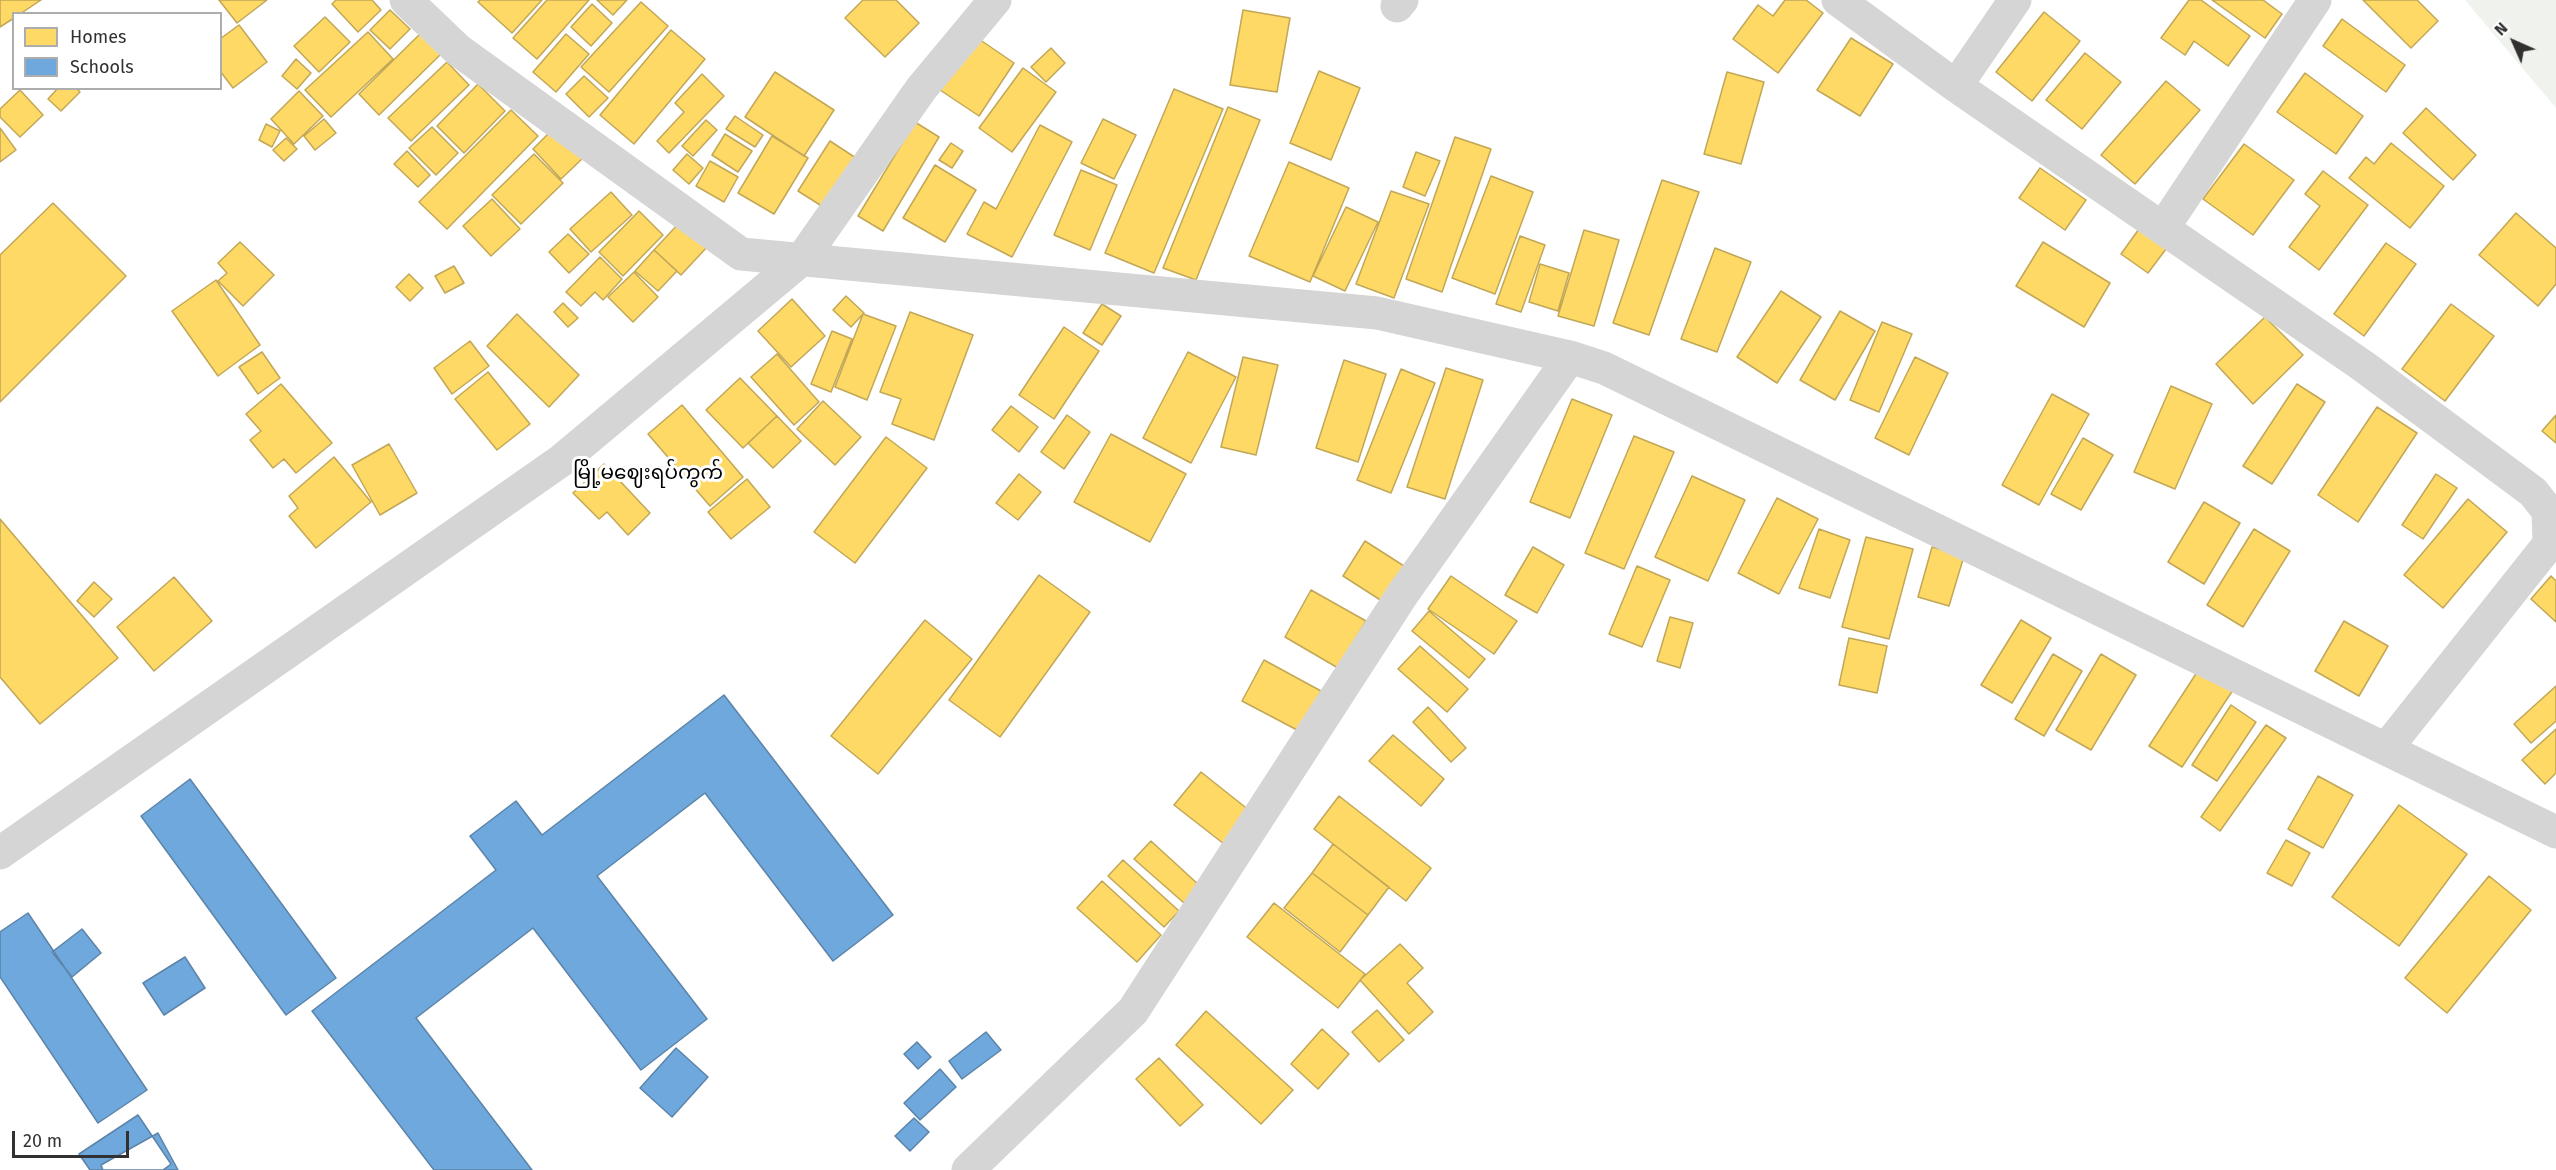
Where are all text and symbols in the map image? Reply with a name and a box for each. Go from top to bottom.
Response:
legend [12,12,222,90]
north arrow [2484,12,2544,72]
text: N [2490,18,2511,39]
text: Homes [70,26,126,48]
text: Schools [70,56,134,78]
district label: မြို့မဈေးရပ်ကွက် [573,461,723,485]
scale bar [15,1119,132,1157]
text: 20 m [23,1130,62,1152]

